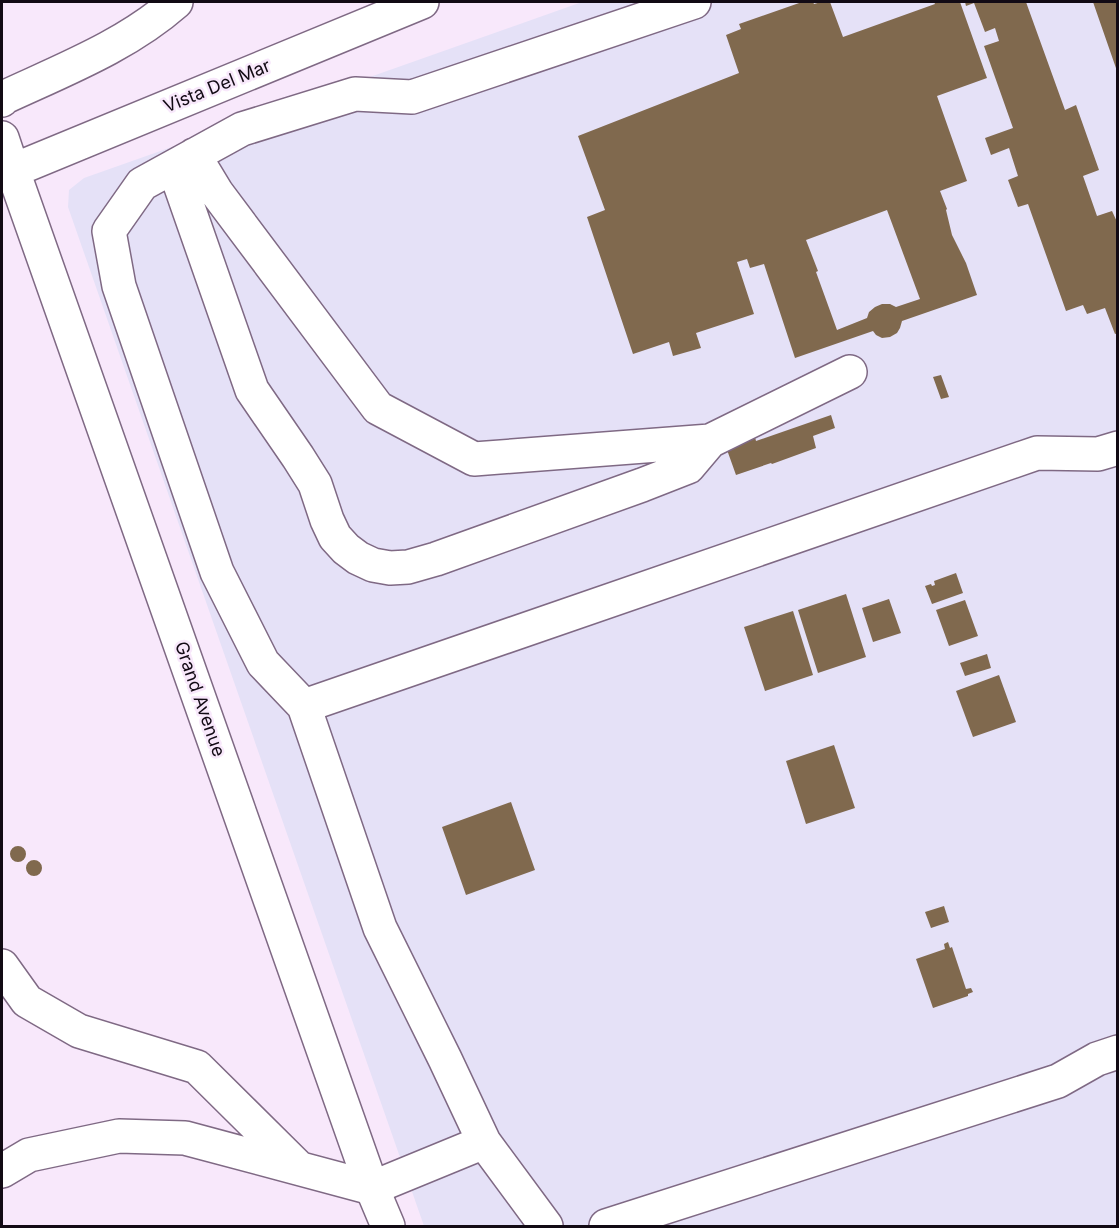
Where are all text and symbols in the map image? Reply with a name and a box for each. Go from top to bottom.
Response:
street label: Vista Del Mar [160,54,274,117]
street label: Grand Avenue [171,639,230,759]

